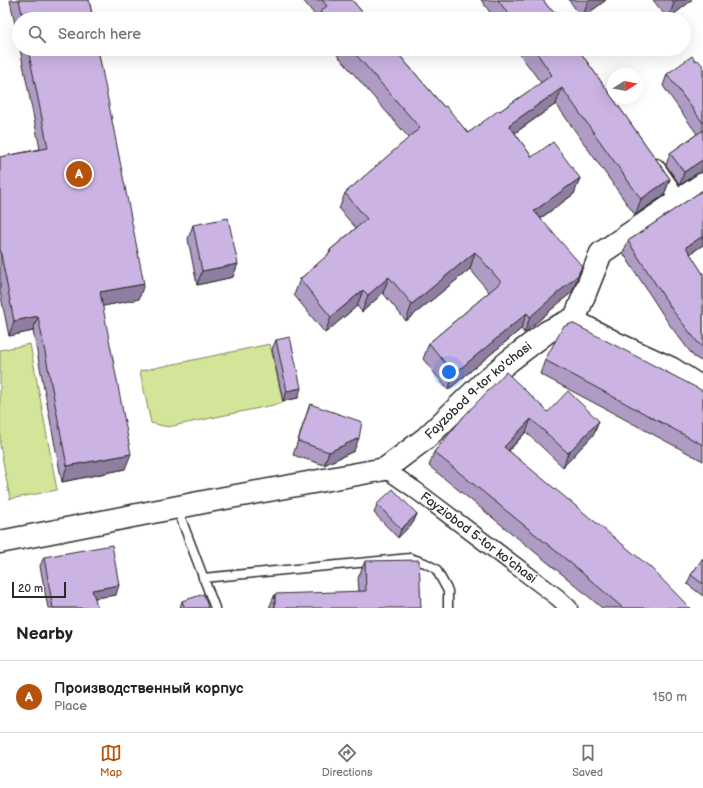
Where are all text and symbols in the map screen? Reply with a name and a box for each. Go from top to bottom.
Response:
search box [12,12,691,56]
icon: search [26,23,48,45]
text: Search here [58,25,141,44]
north arrow [607,68,643,104]
pin: A [66,159,92,189]
street label: Fayzobod 9-tor ko'chasi [422,338,535,443]
your location [439,362,459,382]
street label: Fayziobod 5-tor ko'chasi [417,489,540,587]
scale bar [12,580,66,599]
text: 20 m [18,582,43,595]
text: Nearby [16,624,73,644]
text: Производственный корпус [54,679,244,698]
text: A [25,689,33,705]
text: 150 m [653,689,687,705]
text: Place [54,698,87,714]
tab: Map [100,742,122,779]
tab: Directions [322,742,372,779]
tab: Saved [572,742,603,779]

